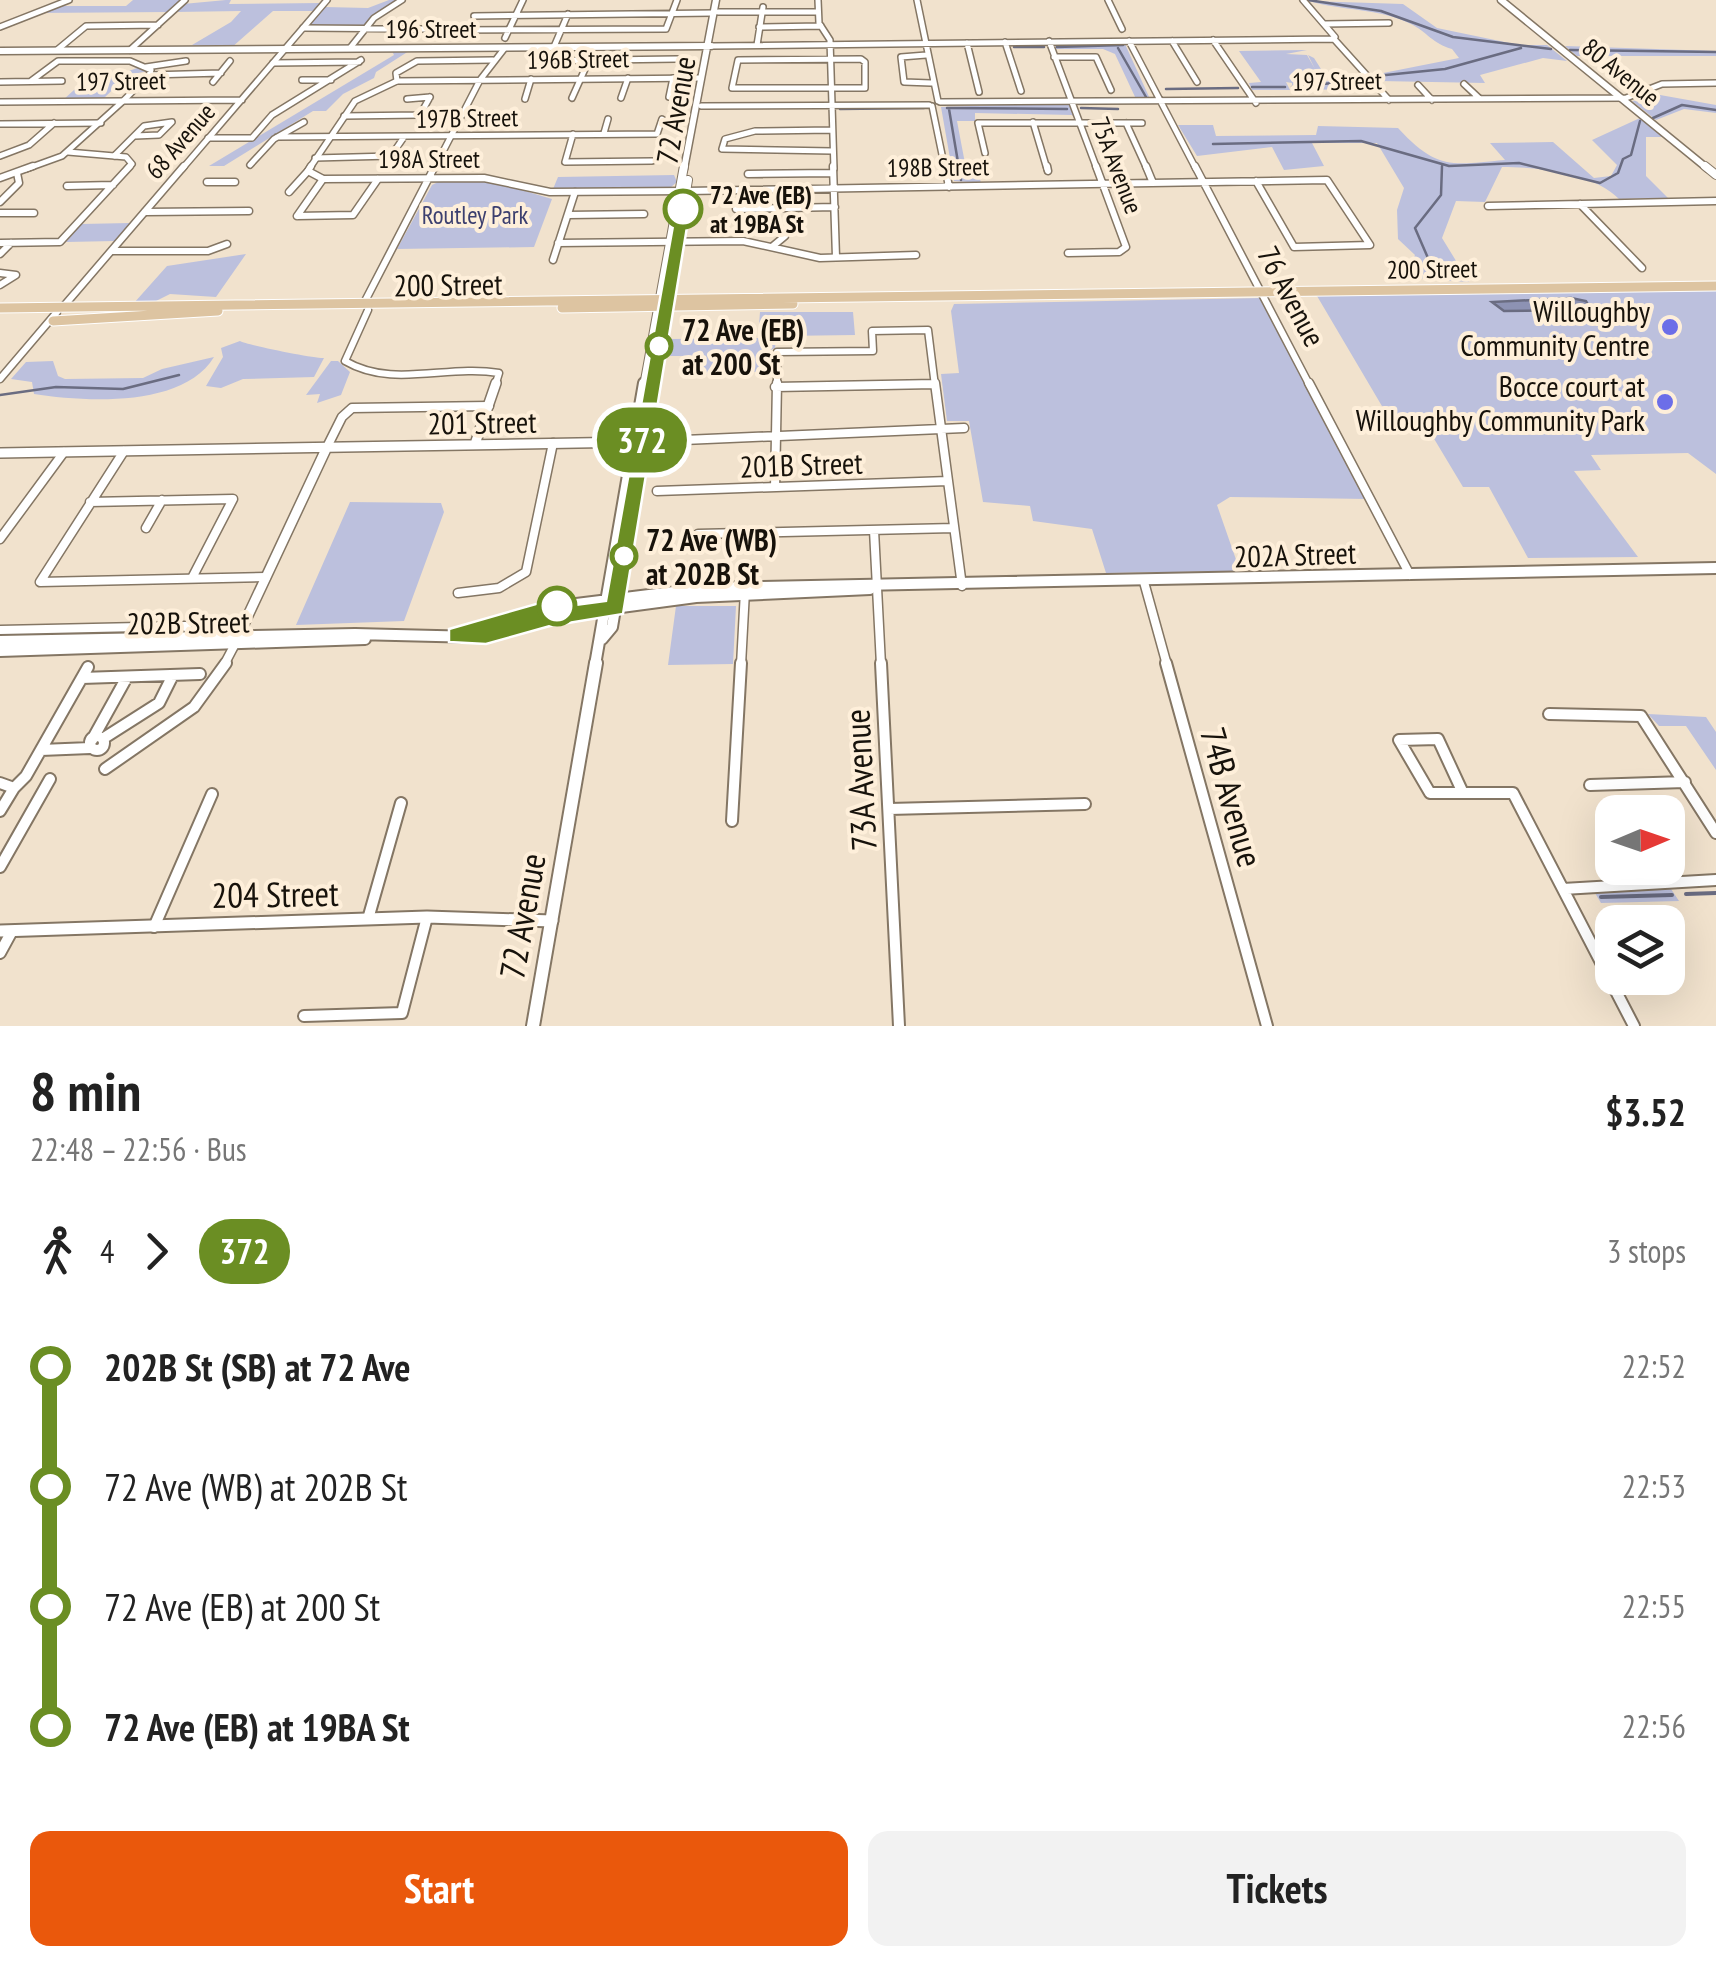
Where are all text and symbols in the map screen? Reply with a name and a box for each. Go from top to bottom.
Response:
street label: 196 Street [386,13,477,45]
street label: 80 Avenue [1576,31,1666,113]
street label: 196B Street [526,42,630,76]
street label: 72 Avenue [646,53,704,167]
street label: 197 Street [76,64,166,98]
street label: 197 Street [1292,64,1382,98]
street label: 68 Avenue [138,96,222,186]
street label: 197B Street [415,101,519,135]
street label: 75A Avenue [1084,112,1150,218]
street label: 198A Street [378,143,480,175]
street label: 198B Street [886,150,990,184]
place label: 72 Ave (EB) at 19BA St [710,179,812,240]
marker: 72 Ave (EB) at 19BA St [664,190,702,228]
park label: Routley Park [422,199,528,231]
street label: 76 Avenue [1249,239,1335,353]
street label: 200 Street [1386,252,1478,286]
street label: 200 Street [393,264,504,304]
place label: Willoughby Community Centre [1460,291,1651,364]
place label: 72 Ave (EB) at 200 St [682,310,804,383]
marker: Willoughby Community Centre [1659,316,1681,338]
marker: 72 Ave (EB) at 200 St [646,333,672,359]
place label: Bocce court at Willoughby Community Park [1356,366,1646,439]
marker: Bocce court at Willoughby Community Park [1654,391,1676,413]
street label: 201 Street [427,402,538,442]
line badge: 372 [584,408,700,472]
text: 372 [617,417,667,463]
street label: 201B Street [739,442,864,486]
place label: 72 Ave (WB) at 202B St [646,520,777,593]
street label: 202A Street [1233,532,1357,576]
marker: 72 Ave (WB) at 202B St [611,543,637,569]
unlabelled marker [538,587,576,625]
street label: 202B Street [126,601,251,643]
street label: 73A Avenue [833,708,887,852]
street label: 74B Avenue [1190,722,1274,872]
north arrow [1595,795,1685,885]
map controls [1595,795,1685,995]
street label: 72 Avenue [488,850,556,982]
street label: 204 Street [211,870,339,918]
button: layers [1595,905,1685,995]
text: 8 min [30,1055,141,1126]
text: $3.52 [1605,1087,1686,1136]
text: 22:48 – 22:56 · Bus [30,1128,247,1170]
icon: walk [30,1224,85,1279]
icon: forward [129,1224,184,1279]
text: 372 [219,1228,270,1274]
text: 4 [100,1230,114,1272]
text: 3 stops [1607,1230,1686,1272]
text: 202B St (SB) at 72 Ave [104,1342,410,1391]
text: 22:52 [1622,1345,1686,1387]
text: 72 Ave (WB) at 202B St [104,1462,407,1511]
text: 22:53 [1622,1465,1686,1507]
text: 72 Ave (EB) at 200 St [104,1582,380,1631]
text: 22:55 [1622,1585,1686,1627]
text: 72 Ave (EB) at 19BA St [104,1702,410,1751]
text: 22:56 [1622,1705,1686,1747]
button: Start [30,1831,848,1946]
button: Tickets [868,1831,1686,1946]

